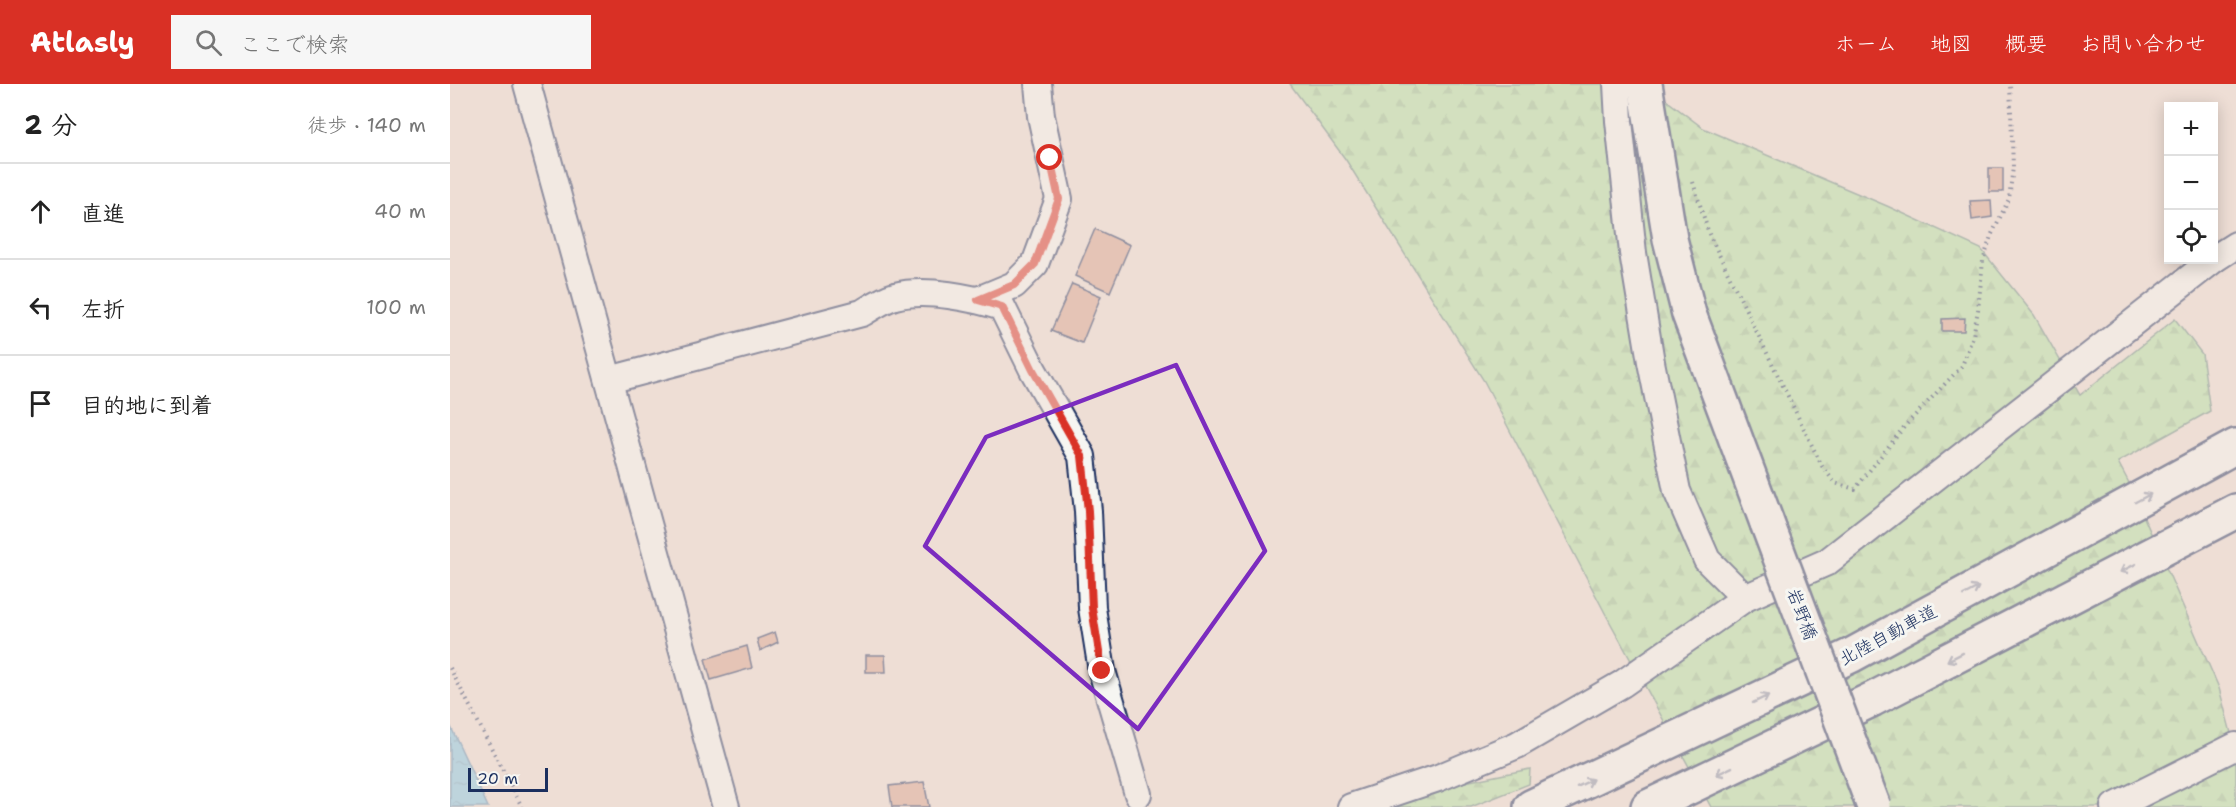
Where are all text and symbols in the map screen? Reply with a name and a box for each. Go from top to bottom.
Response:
search box [171,15,591,69]
text: Atlasly [30,23,135,61]
icon: search [192,26,225,59]
text: ここで検索 [240,30,350,59]
text: ホーム [1835,30,1897,58]
text: 地図 [1930,30,1972,58]
text: 概要 [2005,30,2047,58]
text: お問い合わせ [2080,30,2206,58]
map controls [2164,102,2218,264]
button: + [2164,102,2218,156]
text: 2 分 [24,107,77,142]
text: 徒歩 · 140 m [307,112,426,138]
route start [1036,144,1062,170]
button: − [2164,156,2218,210]
icon: ahead [24,195,57,228]
text: 40 m [374,198,426,224]
text: 直進 [81,199,125,228]
button: locate [2164,210,2218,264]
icon: left [24,291,57,324]
text: 100 m [366,294,426,320]
text: 左折 [81,295,125,324]
icon: arrive [24,387,57,420]
text: 目的地に到着 [81,391,213,420]
one-way arrow [2134,492,2151,504]
one-way arrow [2120,562,2138,574]
street label: 岩野橋 [1781,584,1823,644]
one-way arrow [1962,585,1980,596]
street label: 北陸自動車道 [1835,599,1941,671]
one-way arrow [1947,651,1964,663]
route end [1088,657,1114,683]
one-way arrow [1751,692,1769,704]
scale bar [468,765,548,792]
one-way arrow [1715,765,1733,777]
text: 20 m [477,768,518,789]
one-way arrow [1575,777,1593,789]

